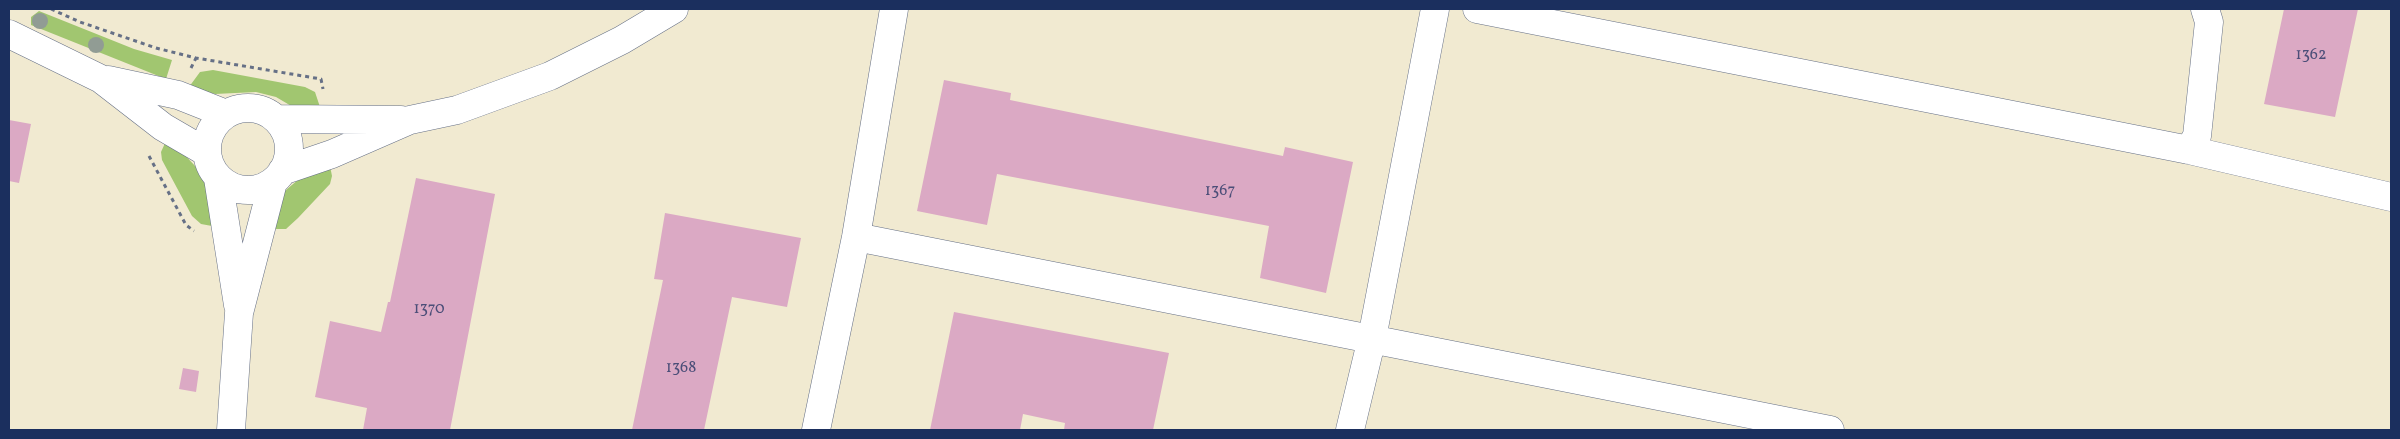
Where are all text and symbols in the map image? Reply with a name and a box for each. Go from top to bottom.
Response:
house number: 1362 [2295,46,2327,66]
house number: 1367 [1205,182,1235,202]
house number: 1370 [413,300,445,320]
house number: 1368 [666,359,696,379]

